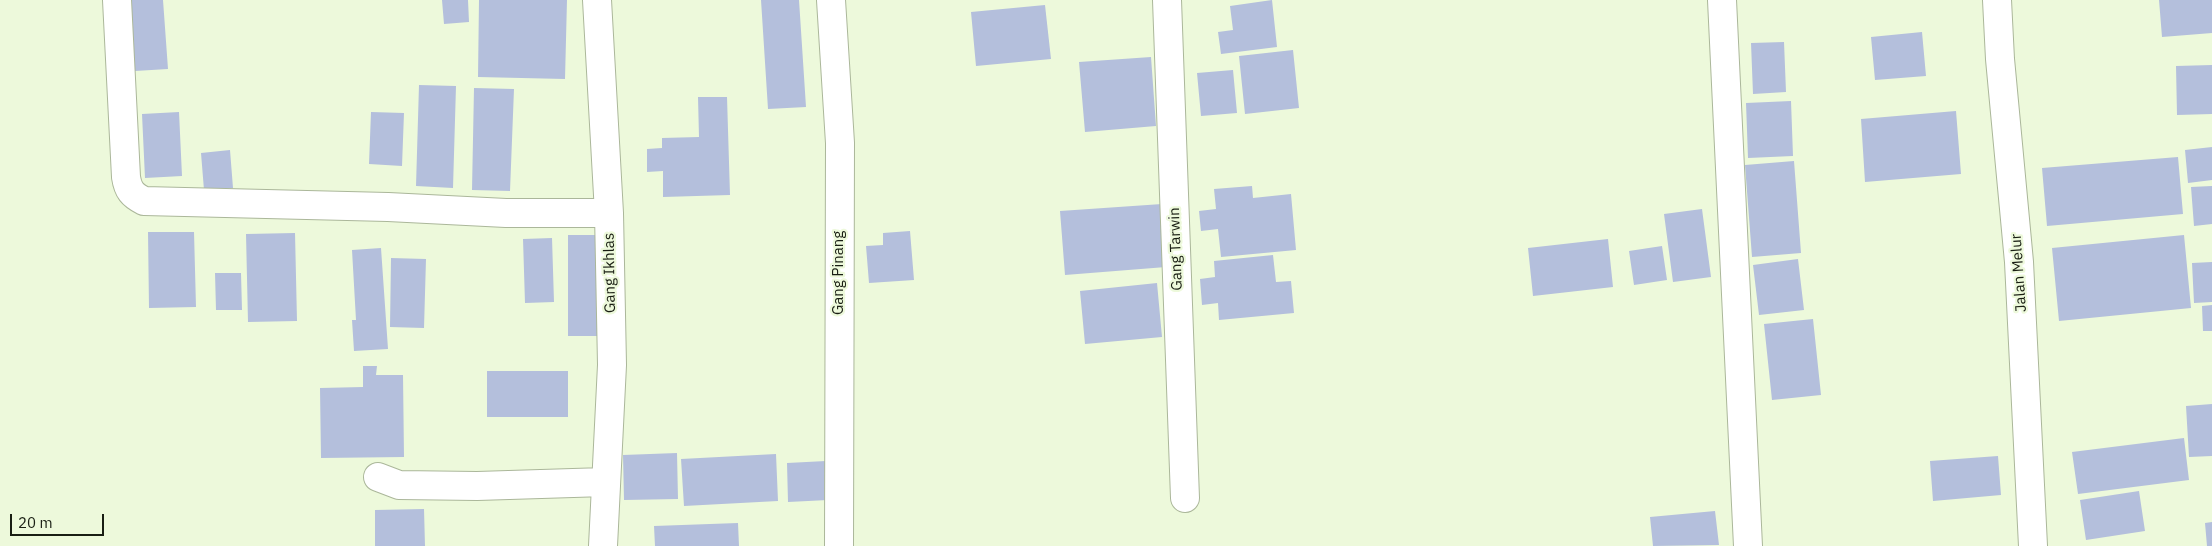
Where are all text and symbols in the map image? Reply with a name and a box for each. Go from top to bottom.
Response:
street label: Gang Tarwin [1166,207,1186,291]
street label: Gang Pinang [830,231,848,315]
street label: Gang Ikhlas [600,233,620,313]
street label: Jalan Melur [2007,233,2031,313]
scale bar [12,504,106,536]
text: 20 m [18,513,53,532]

